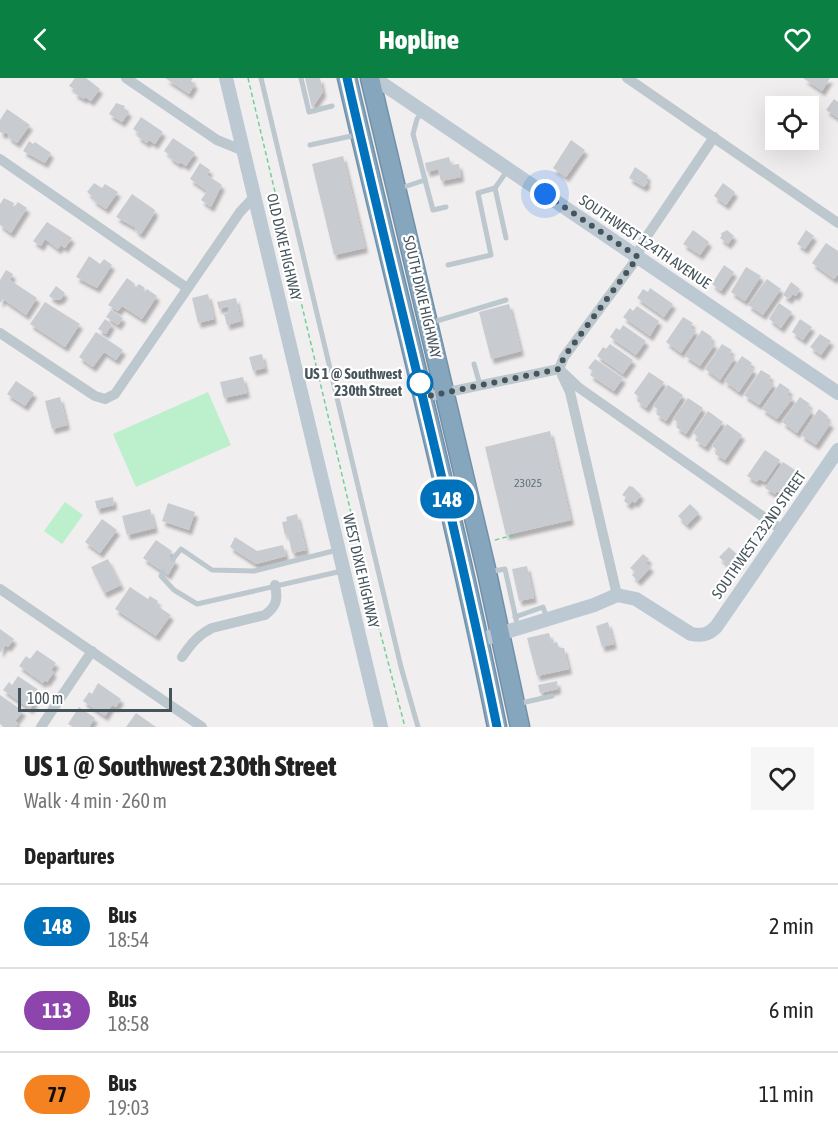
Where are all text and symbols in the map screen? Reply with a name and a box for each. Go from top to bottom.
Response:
icon: back [24,23,57,56]
icon: heart [781,23,814,56]
text: Hopline [379,24,459,55]
map controls [765,96,819,150]
button: locate [765,96,819,150]
your location [530,179,560,209]
street label: SOUTHWEST 124TH AVENUE [576,191,715,292]
street label: OLD DIXIE HIGHWAY [264,192,305,302]
street label: SOUTH DIXIE HIGHWAY [400,234,445,360]
place label: US 1 @ Southwest 230th Street [305,365,403,399]
marker: US 1 @ Southwest 230th Street [407,370,433,396]
street label: SOUTHWEST 232ND STREET [708,467,809,602]
house number: 23025 [514,476,542,490]
line badge: 148 [412,480,482,518]
text: 148 [432,487,462,511]
street label: WEST DIXIE HIGHWAY [340,512,383,630]
scale bar [18,685,172,712]
text: 100 m [27,689,63,707]
button: heart [751,747,814,810]
text: US 1 @ Southwest 230th Street [24,750,336,782]
text: Walk · 4 min · 260 m [24,789,167,812]
text: Departures [24,843,114,869]
text: Bus [108,902,137,928]
text: 2 min [769,913,814,939]
text: 148 [42,914,72,938]
text: 18:54 [108,928,149,951]
text: Bus [108,986,137,1012]
text: 6 min [769,997,814,1023]
text: 113 [42,998,72,1022]
text: 18:58 [108,1012,149,1035]
text: Bus [108,1070,137,1096]
text: 11 min [759,1081,814,1107]
text: 77 [47,1082,67,1106]
text: 19:03 [108,1096,150,1119]

